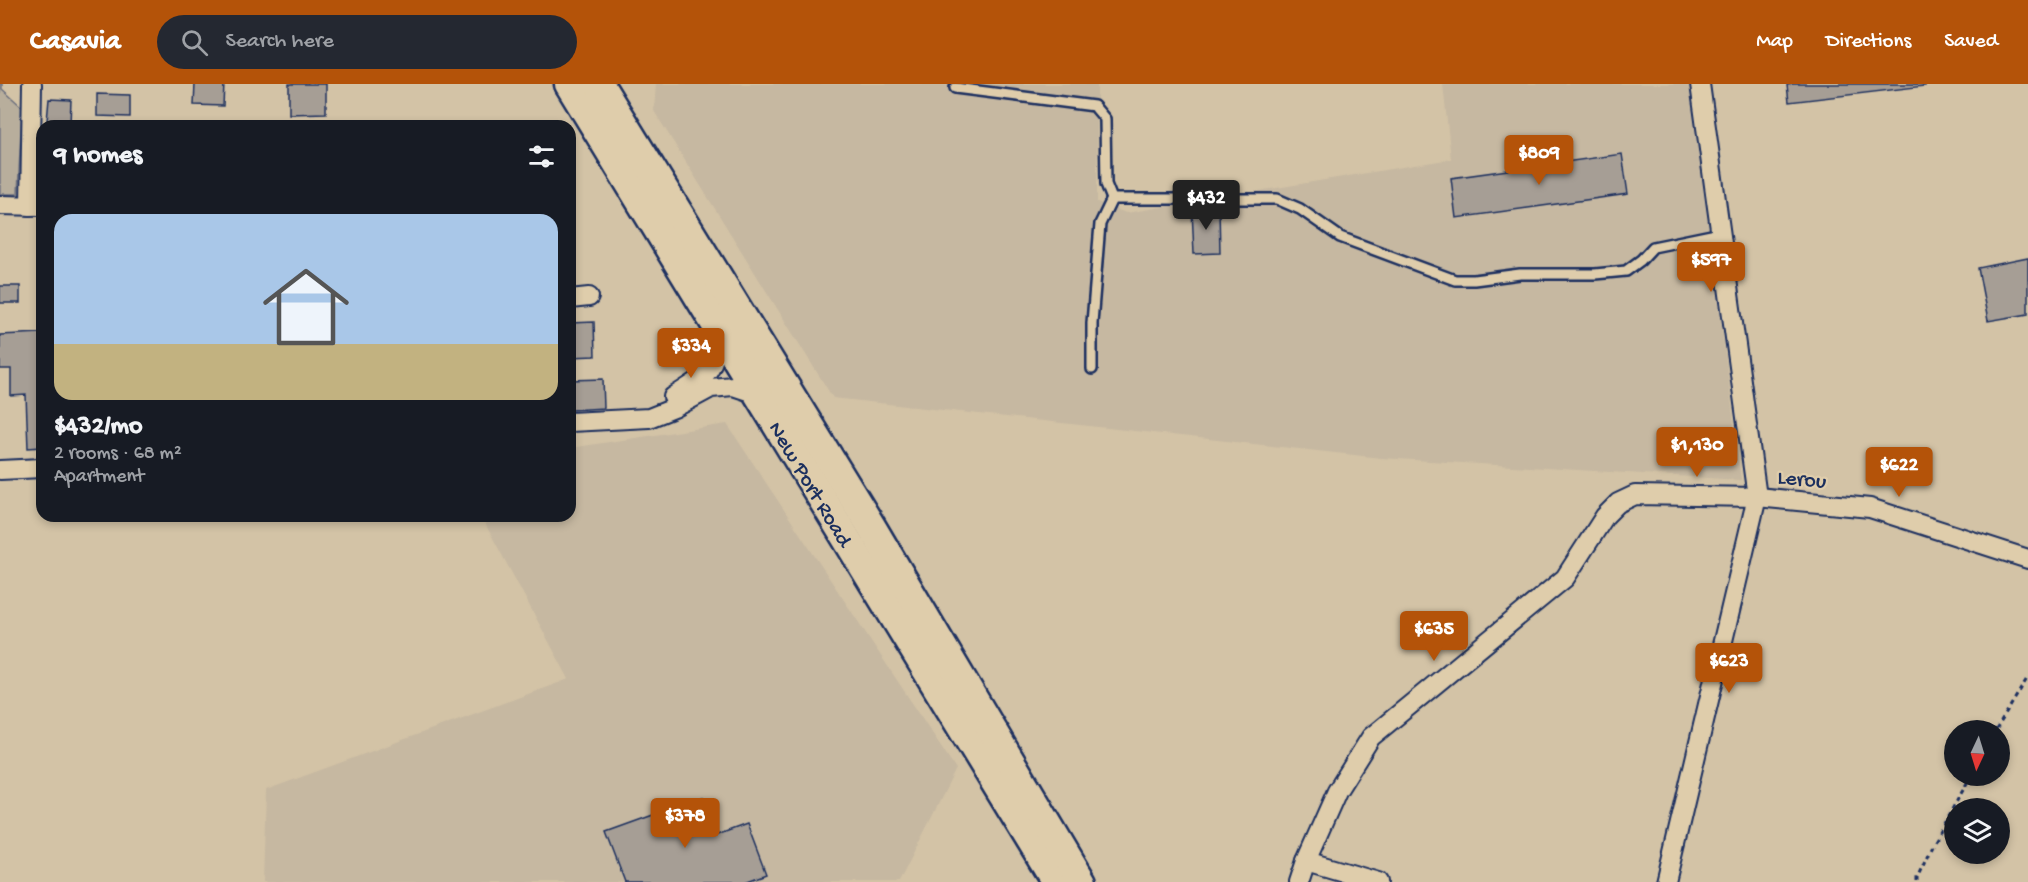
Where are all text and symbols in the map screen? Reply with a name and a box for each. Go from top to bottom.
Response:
search box [157,15,577,69]
text: Casavia [30,26,121,59]
icon: search [178,26,211,59]
text: Search here [226,29,334,55]
text: Map [1756,30,1793,55]
text: Directions [1826,30,1911,55]
text: Saved [1944,30,1998,55]
pin: $809 [1503,135,1575,186]
icon: filters [525,140,558,173]
text: 9 homes [54,141,142,172]
text: $809 [1518,143,1560,166]
pin: $432 [1170,180,1242,231]
text: $432 [1187,188,1225,211]
pin: $597 [1675,242,1747,293]
text: $597 [1691,250,1731,273]
icon: home [252,253,360,361]
pin: $334 [655,328,727,379]
text: $334 [671,336,711,359]
text: $432/mo [54,412,142,443]
street label: New Port Road [761,418,857,554]
pin: $1,130 [1648,427,1746,478]
text: $1,130 [1670,435,1724,458]
text: 2 rooms · 68 m² [54,443,182,466]
pin: $622 [1863,447,1935,498]
text: $622 [1880,455,1918,478]
text: Apartment [54,466,144,489]
street label: Lerou [1776,466,1827,496]
pin: $635 [1398,611,1470,662]
text: $635 [1414,619,1454,642]
pin: $623 [1693,643,1765,694]
text: $623 [1709,651,1749,674]
north arrow [1944,720,2010,786]
map controls [1944,720,2010,864]
pin: $378 [649,798,721,849]
button: layers [1944,798,2010,864]
text: $378 [665,806,705,829]

